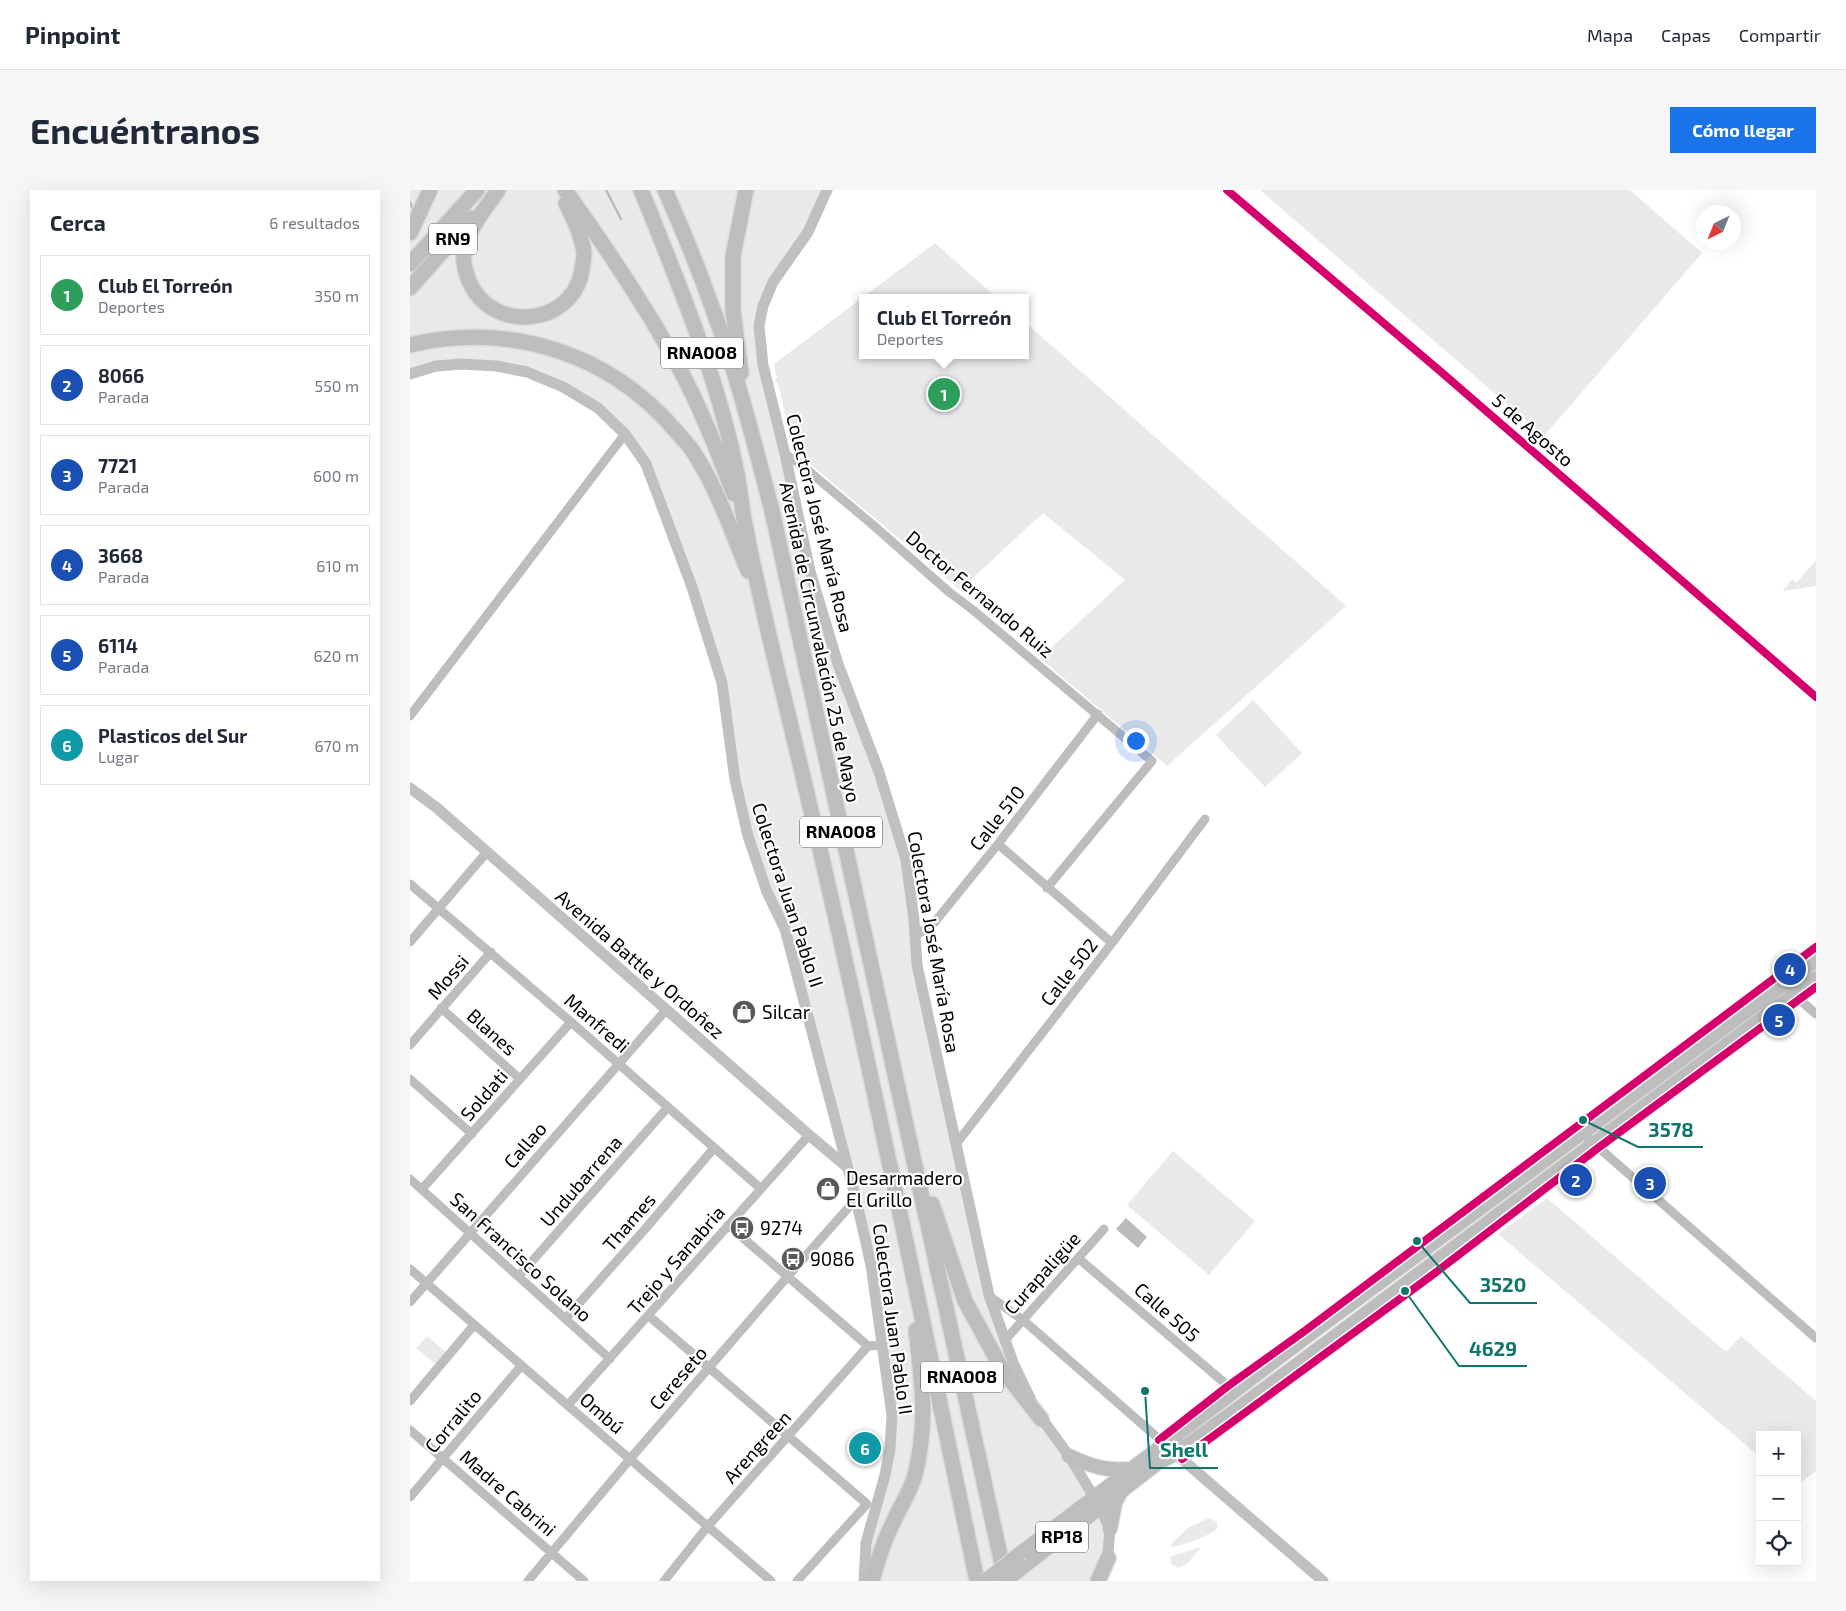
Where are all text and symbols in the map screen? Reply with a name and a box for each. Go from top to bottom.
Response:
text: Pinpoint [25,20,120,49]
text: Mapa [1587,24,1633,46]
text: Capas [1661,24,1711,46]
text: Compartir [1739,24,1821,46]
button: Cómo llegar [1670,107,1816,153]
text: Encuéntranos [30,109,260,151]
north arrow [1696,205,1741,250]
text: Cerca [50,210,106,235]
text: 6 resultados [269,213,360,232]
road number: RN9 [429,224,477,254]
text: Club El Torreón [98,274,233,297]
text: 1 [64,286,70,305]
text: 350 m [314,286,359,305]
popup [859,294,1029,359]
text: Deportes [98,297,165,316]
text: Club El Torreón [877,306,1011,329]
text: Deportes [877,329,943,348]
road number: RNA008 [661,338,743,368]
text: 8066 [98,364,144,387]
pin: 1 [928,375,960,413]
text: 2 [62,376,72,395]
text: 550 m [315,376,359,395]
text: Parada [98,387,149,406]
street label: 5 de Agosto [1488,388,1579,471]
street label: Colectora José María Rosa [782,411,859,635]
text: 7721 [98,454,137,477]
text: 3 [62,466,72,485]
text: 600 m [313,466,359,485]
text: Parada [98,477,149,496]
street label: Avenida de Circunvalación 25 de Mayo [775,480,866,804]
street label: Doctor Fernando Ruiz [902,525,1059,662]
text: 3668 [98,544,143,567]
text: 4 [62,556,72,575]
text: 610 m [316,556,359,575]
text: Parada [98,567,149,586]
text: 6114 [98,634,138,657]
text: 5 [63,646,71,665]
text: 620 m [314,646,359,665]
text: Parada [98,657,149,676]
text: Plasticos del Sur [98,724,247,747]
your location [1123,728,1149,754]
text: 6 [62,736,72,755]
text: 670 m [314,736,359,755]
text: Lugar [98,747,139,766]
street label: Calle 510 [964,781,1029,855]
street label: Colectora Juan Pablo II [748,800,829,990]
road number: RNA008 [800,816,882,848]
street label: Colectora José María Rosa [904,829,965,1055]
street label: Avenida Battle y Ordoñez [551,884,729,1043]
street label: Calle 502 [1035,933,1102,1010]
street label: Mossi [422,950,473,1004]
pin: 4 [1774,950,1806,988]
street label: Manfredi [560,988,635,1057]
shop icon: Silcar [731,999,757,1025]
place label: Silcar [762,1000,811,1023]
pin: 5 [1763,1001,1795,1039]
street label: Blanes [463,1003,522,1060]
street label: Soldati [455,1064,512,1125]
callout: 3578 [1638,1112,1703,1147]
street label: Callao [498,1117,551,1173]
text: 3578 [1648,1117,1694,1141]
street label: Undubarrena [535,1130,626,1231]
pin: 2 [1560,1161,1592,1199]
pin: 3 [1634,1164,1666,1202]
place label: Desarmadero El Grillo [846,1166,963,1211]
shop icon: Desarmadero El Grillo [815,1176,841,1202]
street label: San Francisco Solano [446,1187,597,1326]
street label: Thames [597,1188,660,1255]
street label: Trejo y Sanabria [622,1201,729,1319]
bus stop icon: 9274 [729,1215,755,1241]
place label: 9274 [760,1216,803,1239]
street label: Colectora Juan Pablo II [869,1222,918,1416]
street label: Curapaligüe [999,1227,1085,1319]
bus stop icon: 9086 [780,1246,806,1272]
place label: 9086 [810,1247,855,1270]
callout: 3520 [1470,1268,1537,1303]
text: 3520 [1480,1272,1526,1296]
street label: Calle 505 [1130,1277,1205,1346]
callout: 4629 [1459,1331,1527,1366]
text: 4629 [1469,1336,1517,1360]
street label: Cereseto [644,1341,711,1414]
road number: RNA008 [921,1362,1003,1392]
street label: Corralito [419,1384,486,1457]
street label: Ombú [576,1387,629,1438]
street label: Arengreen [718,1406,795,1488]
pin: 6 [849,1429,881,1467]
map controls [1756,1431,1801,1566]
button: + [1756,1431,1801,1476]
callout: Shell [1150,1433,1218,1468]
text: Shell [1160,1437,1209,1461]
street label: Madre Cabrini [456,1445,561,1541]
button: − [1756,1476,1801,1521]
road number: RP18 [1036,1521,1088,1552]
button: locate [1756,1521,1801,1566]

